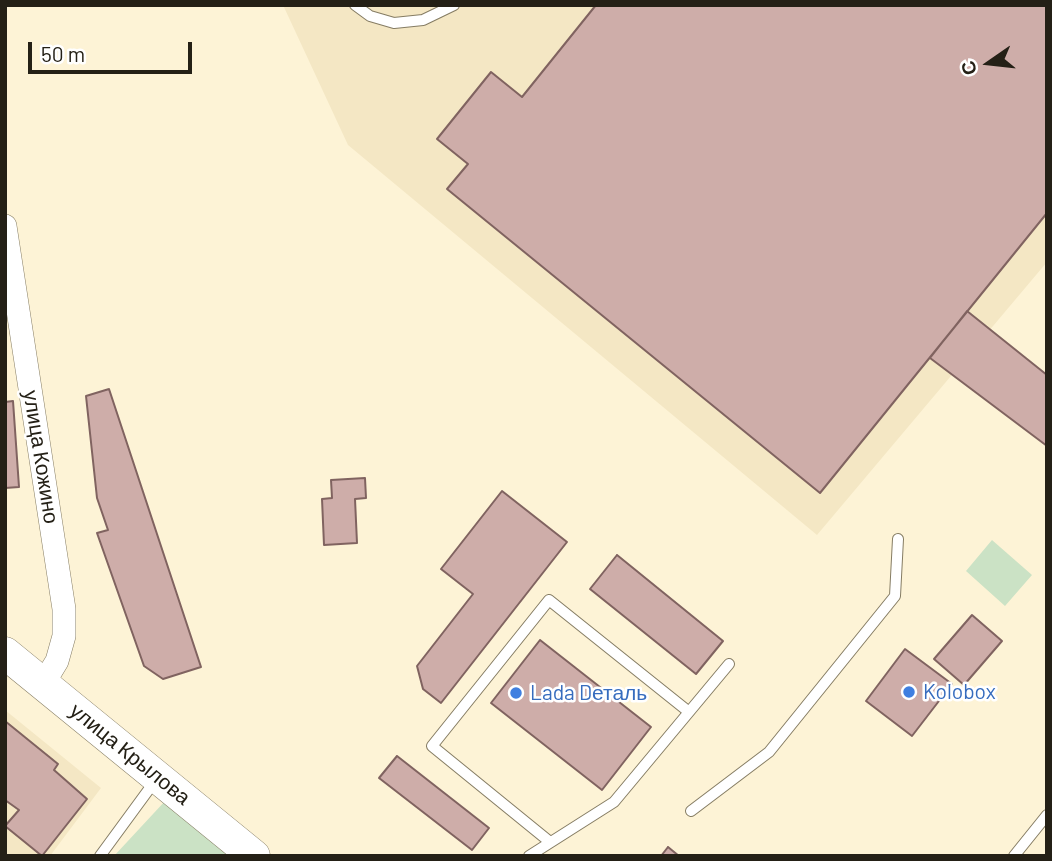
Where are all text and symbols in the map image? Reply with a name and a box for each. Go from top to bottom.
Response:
scale bar [32,28,196,72]
north arrow [954,28,1024,98]
text: 50 m [41,41,85,66]
text: С [955,59,981,78]
street label: улица Кожино [18,389,64,525]
place label: Kolobox [923,679,996,705]
place label: Lada Dеталь [530,680,647,706]
marker: Kolobox [901,684,917,700]
marker: Lada Dеталь [508,685,524,701]
street label: улица Крылова [65,698,195,810]

